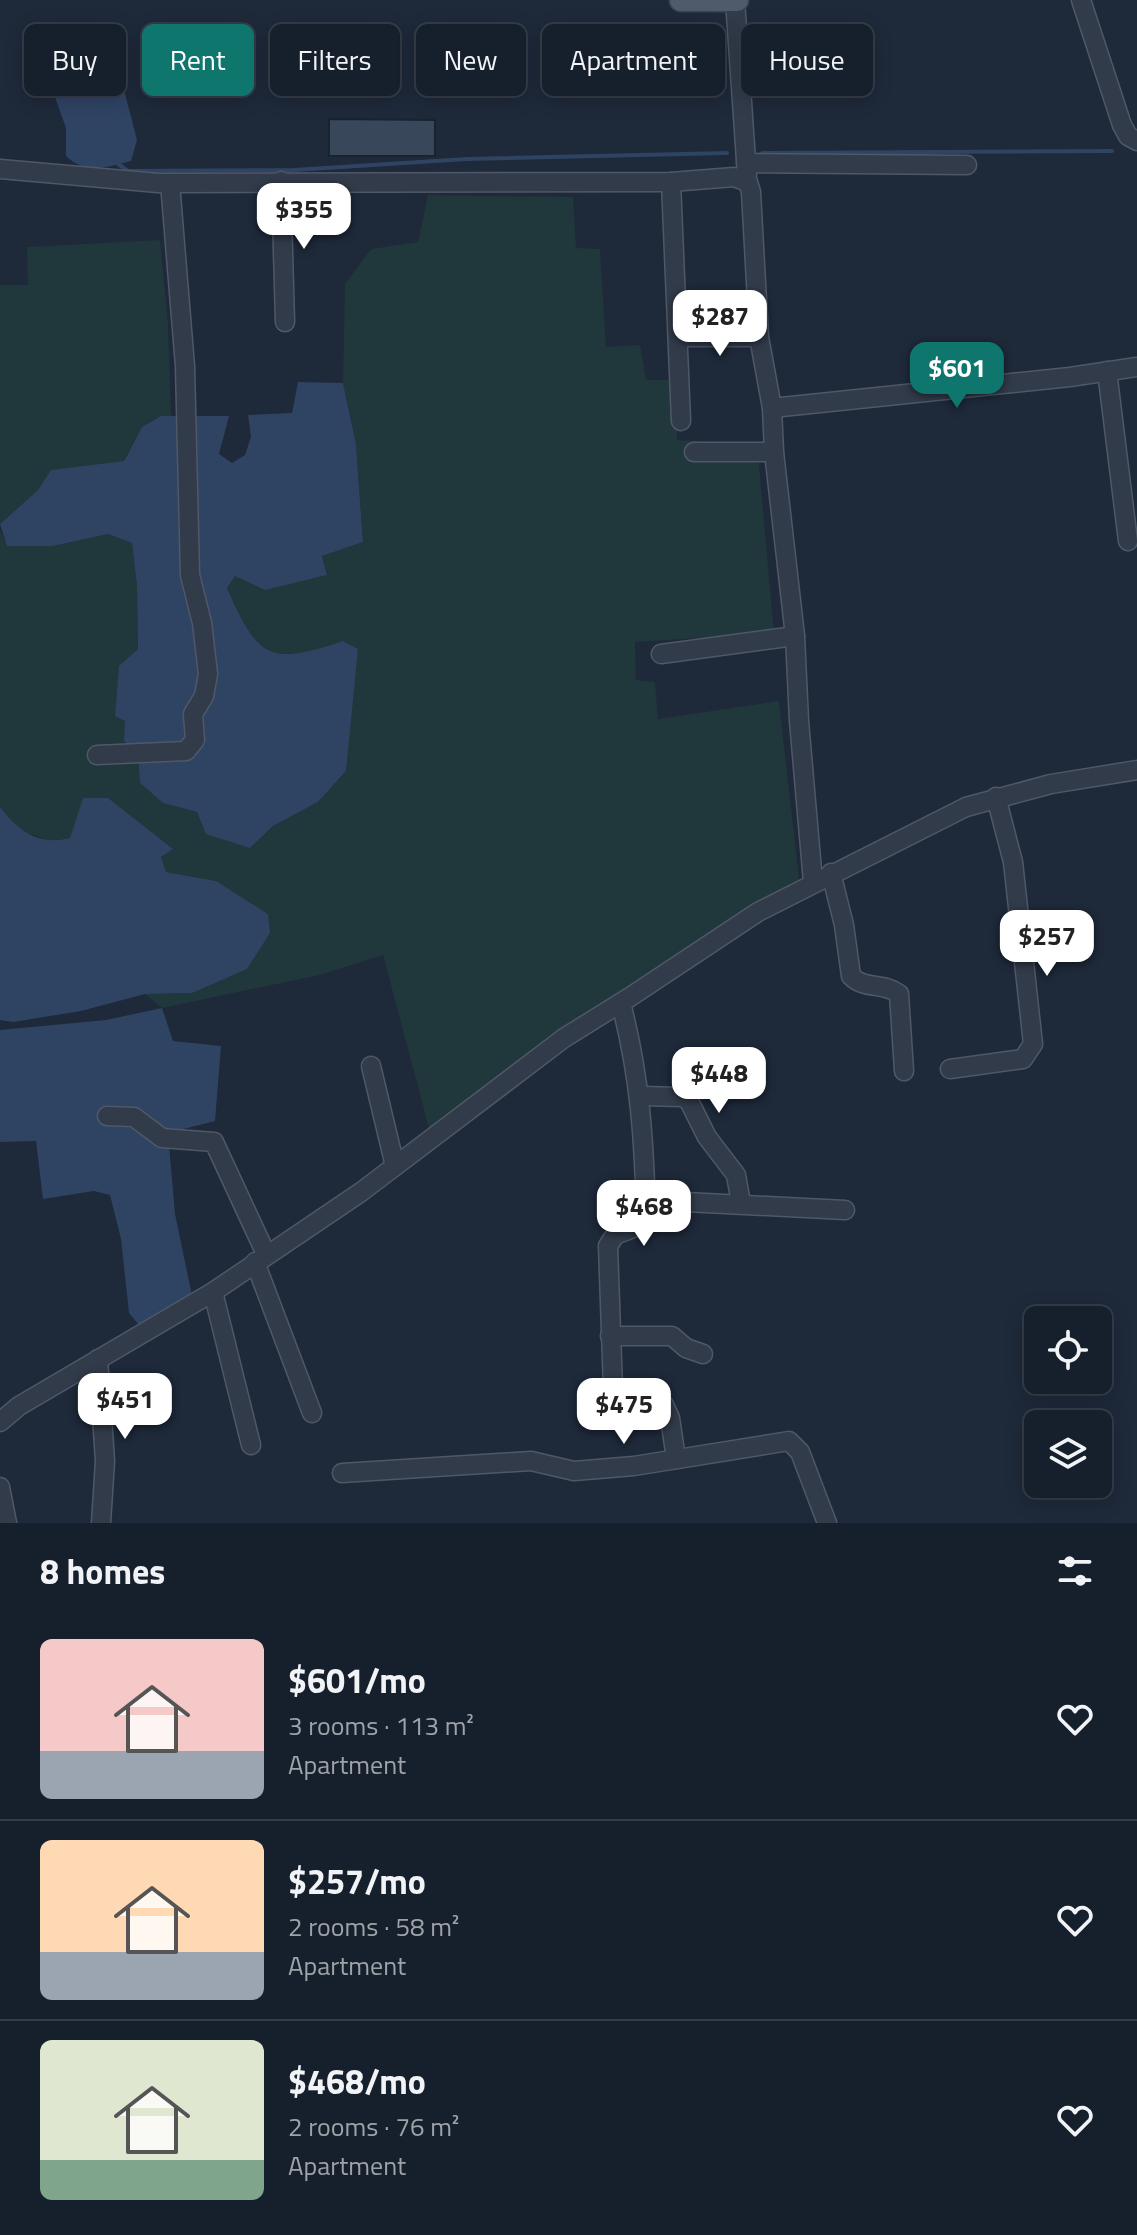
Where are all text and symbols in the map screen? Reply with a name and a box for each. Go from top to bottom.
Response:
chip: Buy [24,24,126,96]
chip: Rent [142,24,254,96]
chip: Filters [270,24,400,96]
chip: New [416,24,526,96]
chip: Apartment [542,24,725,96]
chip: House [741,24,873,96]
pin: $355 [257,183,351,251]
text: $355 [275,189,333,228]
pin: $287 [673,290,767,358]
text: $287 [691,296,749,335]
pin: $601 [910,342,1004,410]
text: $601 [928,348,986,387]
pin: $257 [1000,910,1094,978]
text: $257 [1018,916,1076,955]
pin: $448 [672,1047,766,1115]
text: $448 [690,1053,748,1092]
pin: $468 [597,1180,691,1248]
text: $468 [615,1186,673,1225]
map controls [1024,1306,1112,1498]
button: locate [1024,1306,1112,1394]
pin: $451 [78,1373,172,1441]
pin: $475 [577,1378,671,1446]
text: $451 [96,1379,154,1418]
text: $475 [595,1384,653,1423]
button: layers [1024,1410,1112,1498]
text: 8 homes [40,1545,165,1597]
icon: filters [1053,1549,1097,1593]
text: $601/mo [288,1654,426,1706]
icon: home [104,1671,200,1767]
icon: heart [1053,1697,1097,1741]
text: 3 rooms · 113 m² [288,1706,474,1745]
text: Apartment [288,1745,406,1784]
text: $257/mo [288,1855,426,1907]
icon: home [104,1872,200,1968]
icon: heart [1053,1898,1097,1942]
text: 2 rooms · 58 m² [288,1907,459,1946]
text: Apartment [288,1946,406,1985]
text: $468/mo [288,2055,426,2107]
icon: home [104,2072,200,2168]
icon: heart [1053,2098,1097,2142]
text: 2 rooms · 76 m² [288,2107,459,2146]
text: Apartment [288,2146,406,2185]

